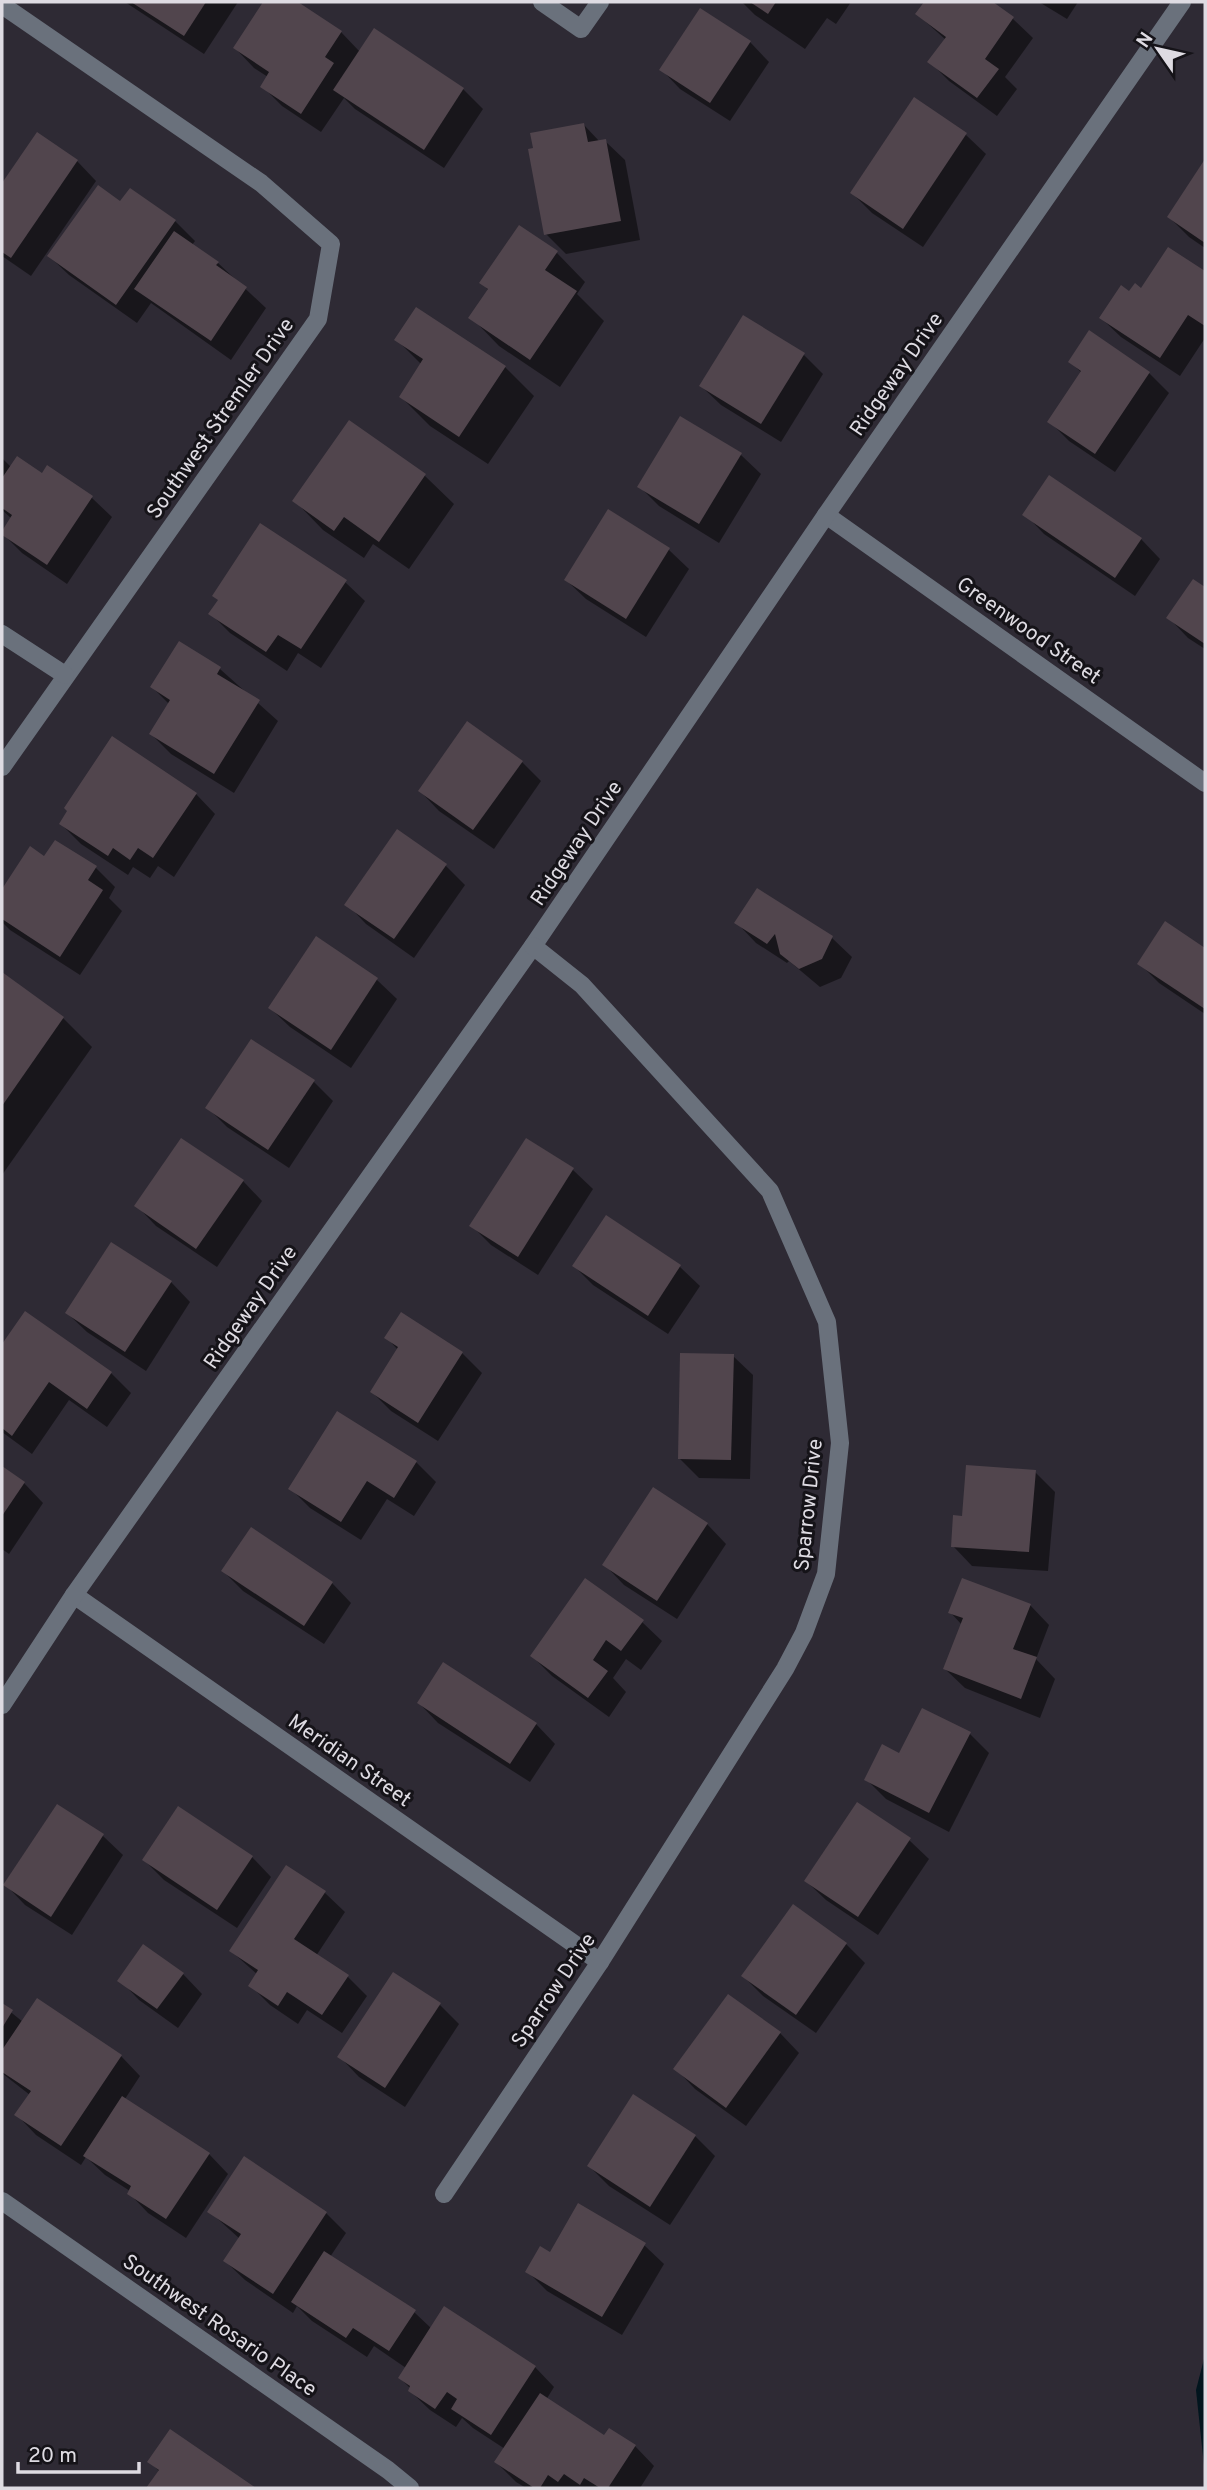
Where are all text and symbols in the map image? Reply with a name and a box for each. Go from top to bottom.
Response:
north arrow [1123,14,1193,84]
text: N [1132,28,1159,53]
street label: Ridgeway Drive [844,308,950,442]
street label: Southwest Stremler Drive [141,313,301,525]
street label: Greenwood Street [951,571,1106,691]
street label: Ridgeway Drive [525,776,629,912]
street label: Ridgeway Drive [198,1241,304,1375]
street label: Sparrow Drive [789,1438,830,1573]
street label: Meridian Street [282,1709,416,1814]
street label: Sparrow Drive [506,1928,603,2054]
street label: Southwest Rosario Place [117,2249,322,2404]
scale bar [18,2430,138,2474]
text: 20 m [28,2443,77,2470]

